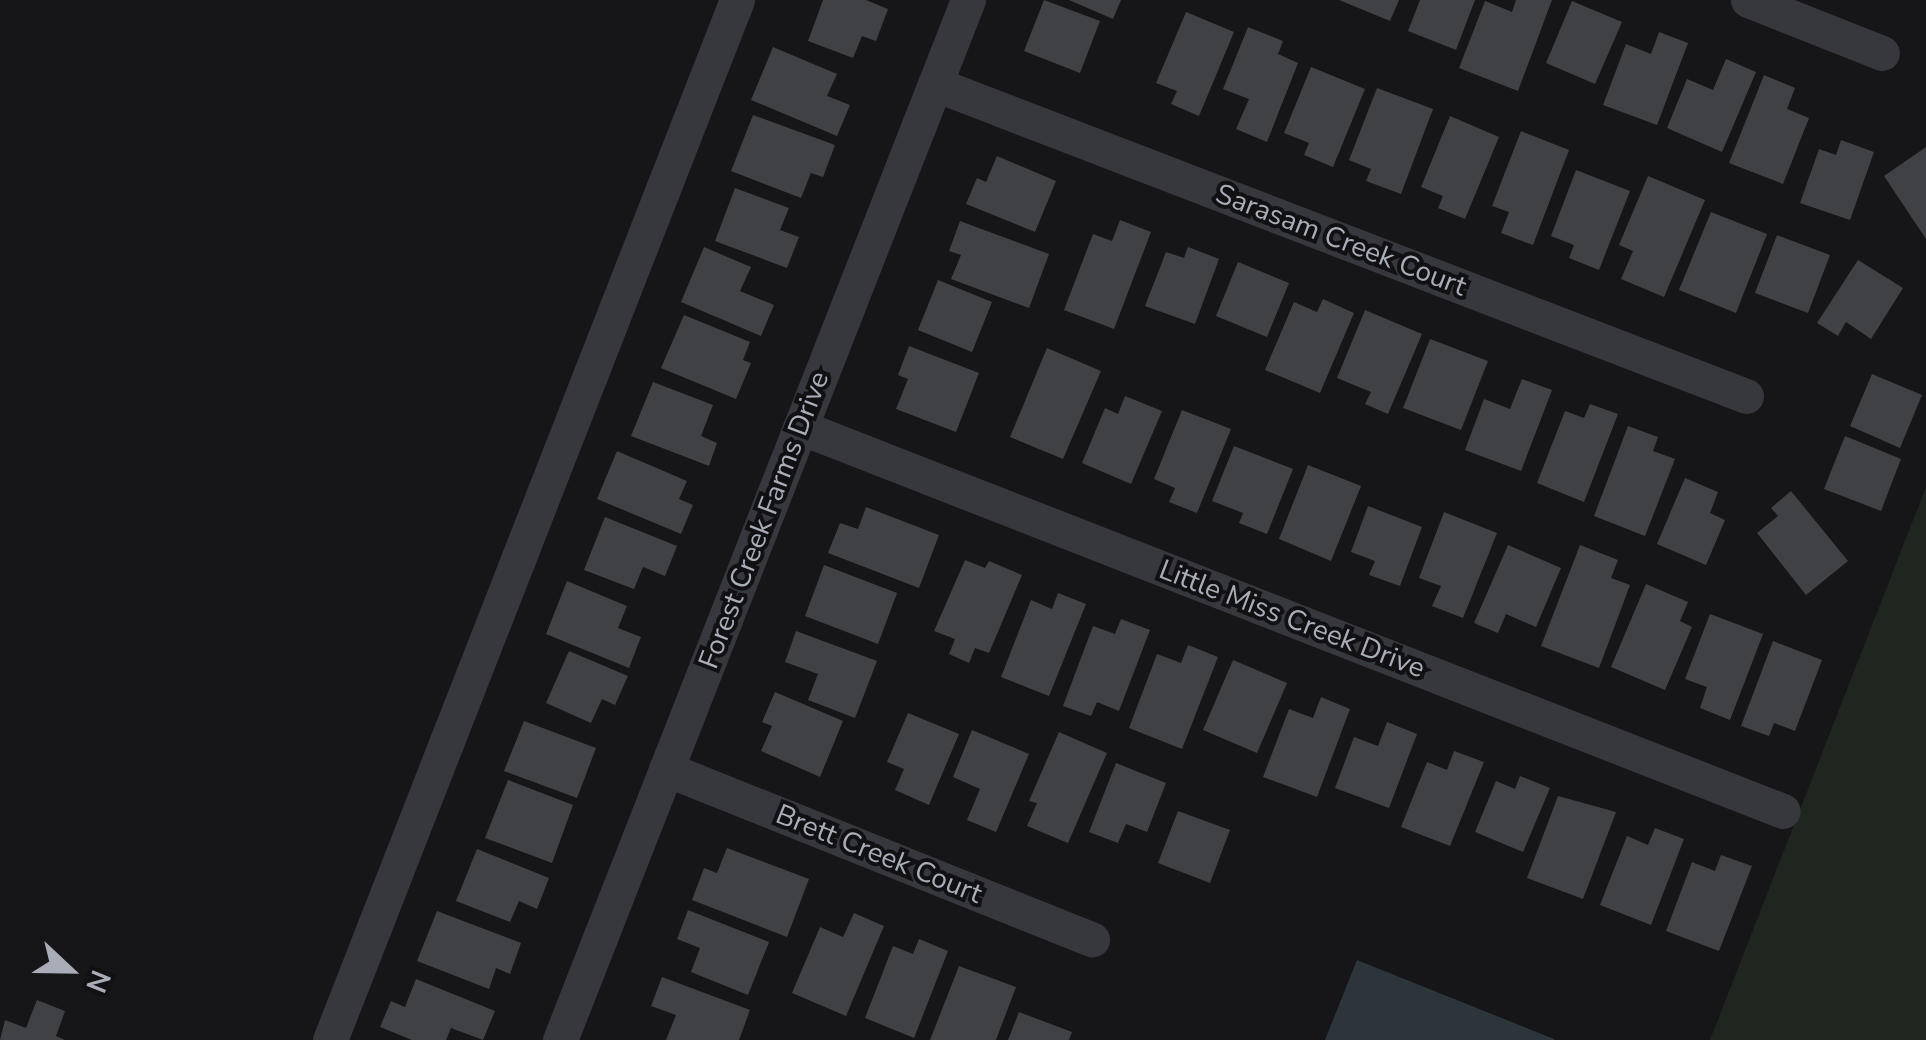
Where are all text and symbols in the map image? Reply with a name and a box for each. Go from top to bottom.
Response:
street label: Sarasam Creek Court [1211,177,1471,303]
street label: Forest Creek Farms Drive [692,367,836,673]
street label: Little Miss Creek Drive [1154,553,1430,685]
street label: Brett Creek Court [771,797,987,911]
north arrow [20,920,120,1020]
text: N [76,964,119,998]

